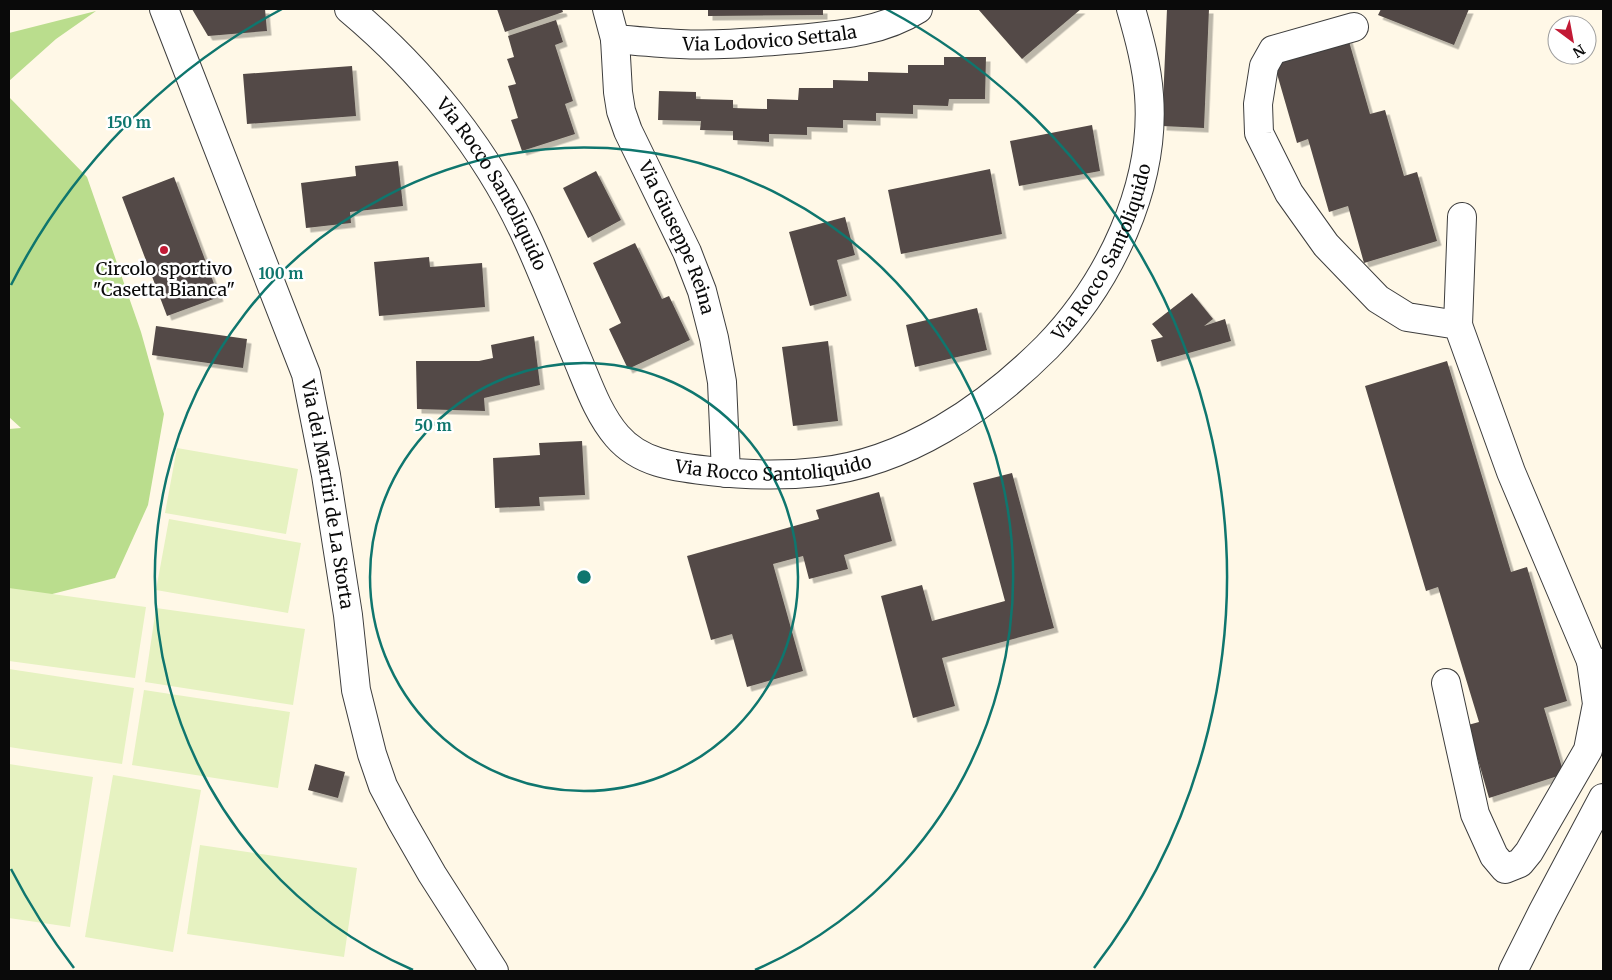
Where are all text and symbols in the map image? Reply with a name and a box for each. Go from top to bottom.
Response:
north arrow [1547,15,1597,65]
street label: Via Lodovico Settala [681,20,859,56]
text: N [1569,40,1588,62]
street label: Via Rocco Santoliquido [431,92,552,274]
text: 150 m [107,113,151,132]
street label: Via Giuseppe Reina [633,156,720,317]
street label: Via Rocco Santoliquido [1046,162,1155,346]
marker: Circolo sportivo "Casetta Bianca" [158,244,170,256]
place label: Circolo sportivo "Casetta Bianca" [93,257,235,301]
text: 100 m [259,264,303,283]
street label: Via dei Martiri de La Storta [296,377,359,611]
text: 50 m [414,416,452,435]
street label: Via Rocco Santoliquido [672,450,874,486]
centre of rings [575,568,593,586]

